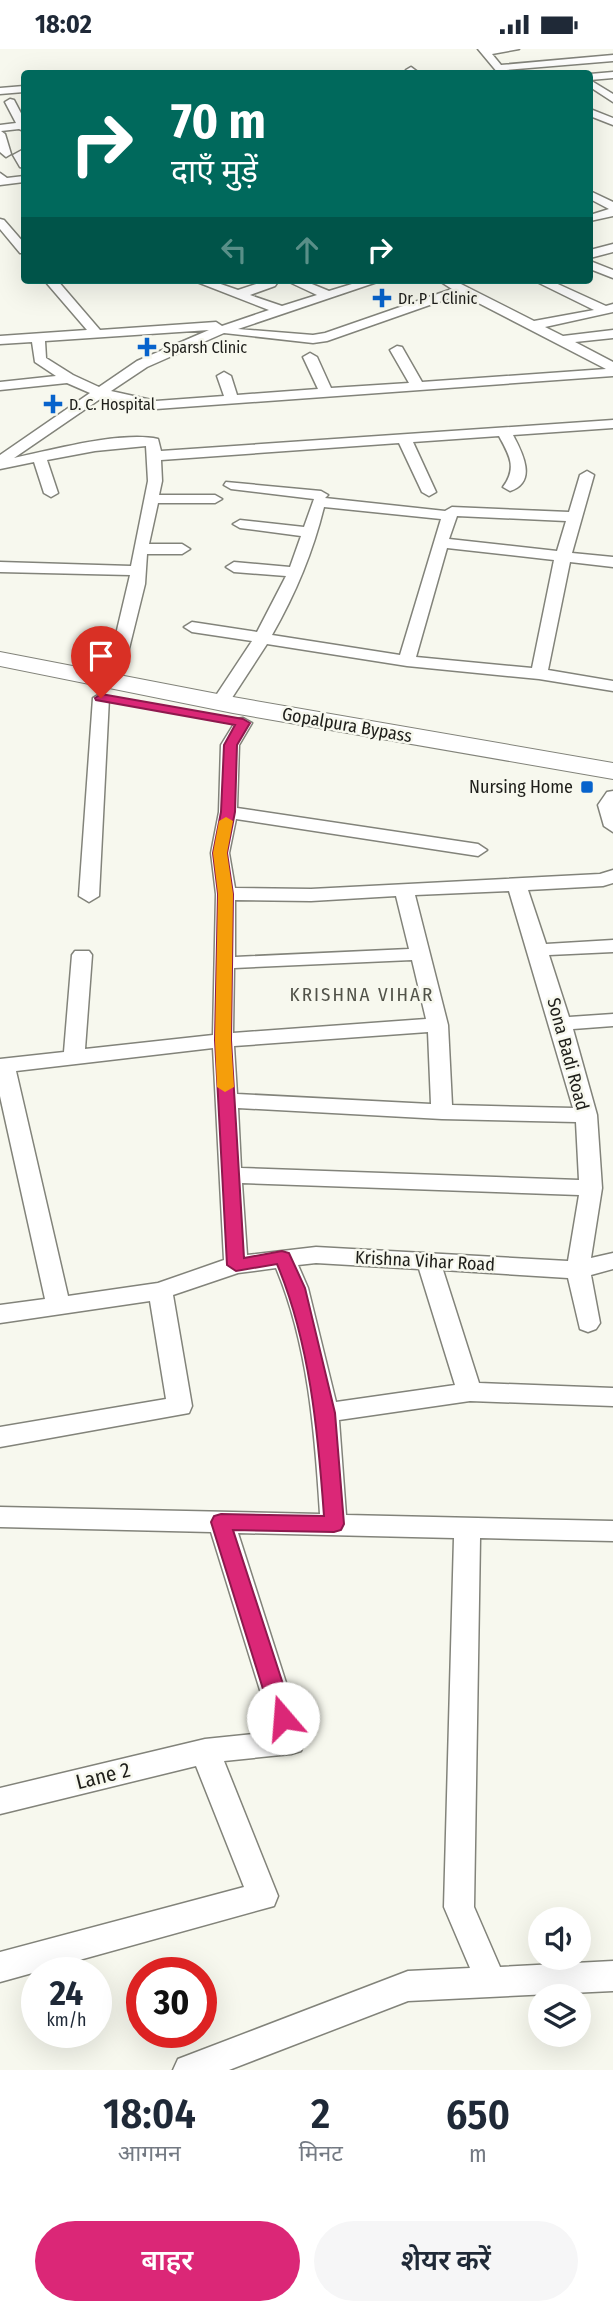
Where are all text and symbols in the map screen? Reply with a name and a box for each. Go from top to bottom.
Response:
text: 18:02 [35,9,92,40]
text: 70 m [171,92,266,151]
icon: right [56,98,147,189]
text: दाएँ मुड़ें [171,152,258,190]
icon: left [215,231,253,269]
icon: ahead [288,231,326,269]
icon: right [361,231,399,269]
marker: Dr. P L Clinic [372,288,392,308]
place label: Dr. P L Clinic [398,289,477,308]
marker: Sparsh Clinic [137,337,157,357]
place label: Sparsh Clinic [163,338,247,357]
marker: D. C. Hospital [43,394,63,414]
place label: D. C. Hospital [69,395,155,414]
pin [71,626,131,698]
icon: arrive [82,637,120,675]
street label: Gopalpura Bypass [280,703,414,747]
place label: Nursing Home [469,776,573,798]
marker: Nursing Home [579,779,595,795]
district label: KRISHNA VIHAR [290,983,434,1006]
street label: Sona Badi Road [542,995,594,1113]
street label: Krishna Vihar Road [355,1246,495,1276]
position arrow [246,1681,320,1755]
street label: Lane 2 [73,1757,133,1795]
map controls [528,1907,591,2047]
button: sound [528,1907,591,1970]
speed limit sign: 30 [126,1957,217,2048]
text: 24 [50,1972,83,2014]
button: layers [528,1984,591,2047]
text: km/h [46,2009,87,2031]
text: 18:04 [103,2089,196,2139]
text: 2 [311,2089,330,2139]
text: 650 [446,2090,510,2140]
text: आगमन [118,2139,181,2167]
text: मिनट [299,2139,343,2167]
text: m [469,2140,487,2168]
button: बाहर [35,2221,300,2301]
button: शेयर करें [314,2221,578,2301]

